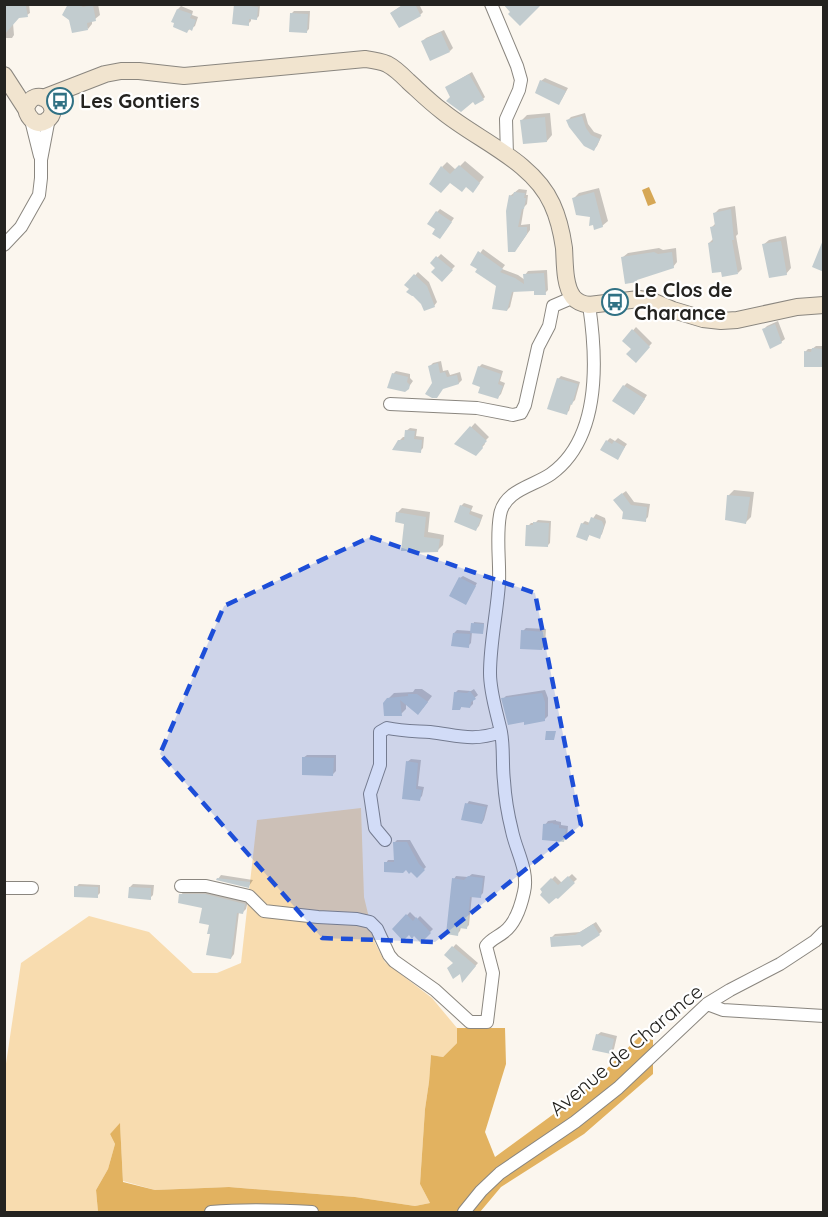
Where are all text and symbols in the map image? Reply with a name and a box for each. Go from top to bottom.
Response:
bus stop icon: Les Gontiers [45,86,75,116]
place label: Les Gontiers [80,88,200,113]
place label: Le Clos de Charance [634,277,732,325]
bus stop icon: Le Clos de Charance [600,287,630,317]
street label: Avenue de Charance [544,978,707,1121]

